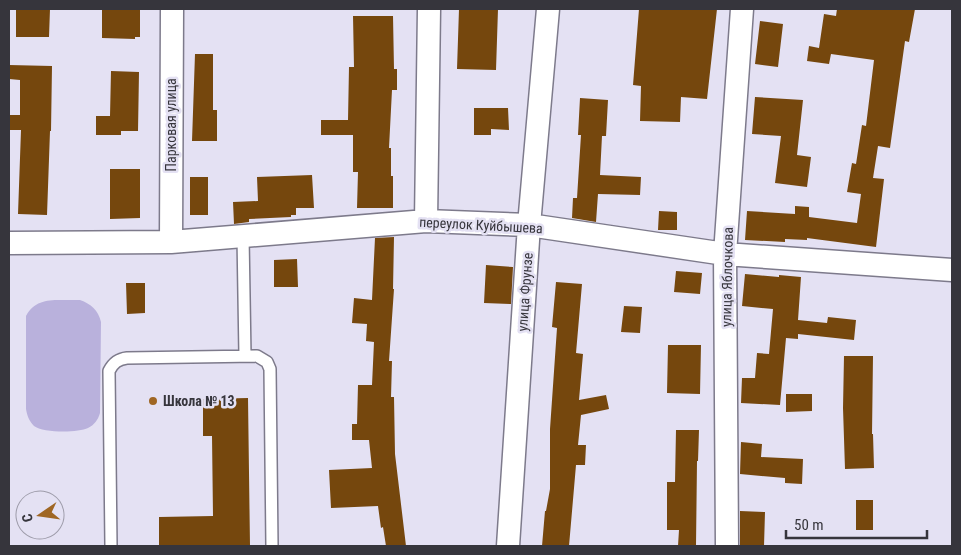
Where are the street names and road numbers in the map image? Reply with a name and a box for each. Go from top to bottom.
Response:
street label: Парковая улица [163,78,179,172]
street label: переулок Куйбышева [419,214,543,236]
street label: улица Яблочкова [718,227,736,327]
street label: улица Фрунзе [514,252,536,332]

